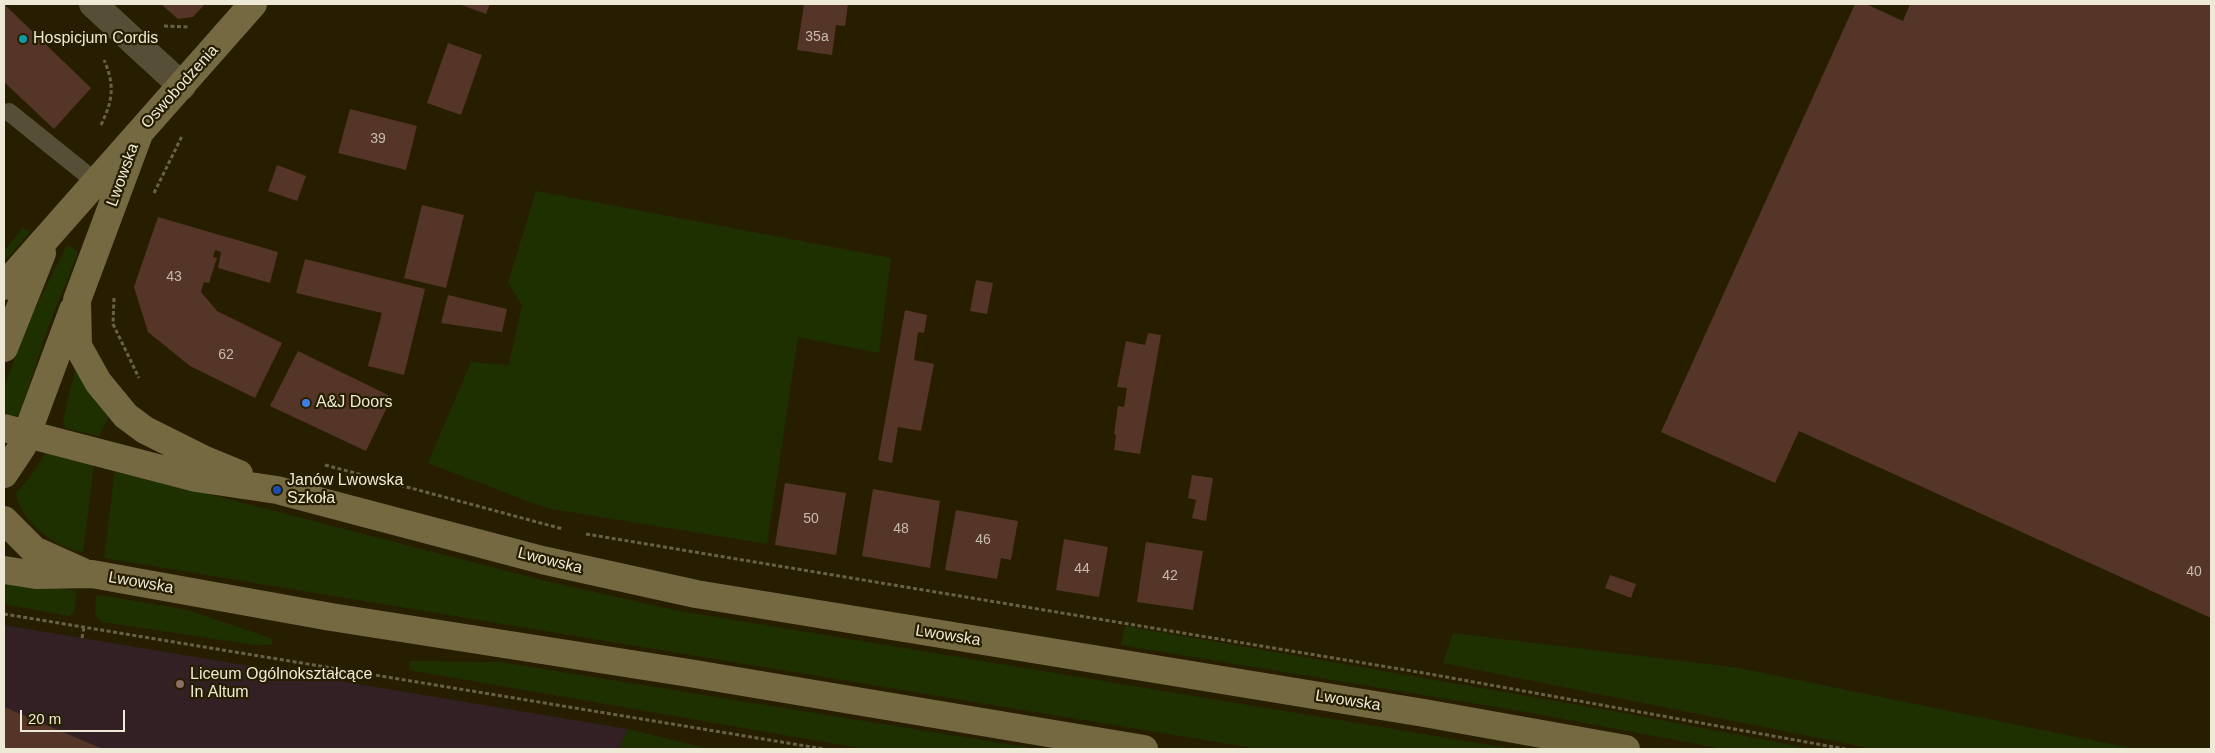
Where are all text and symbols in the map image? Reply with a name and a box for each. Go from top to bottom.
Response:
place label: Hospicjum Cordis [33,29,158,49]
house number: 35a [805,29,829,45]
marker: Hospicjum Cordis [17,33,29,45]
street label: Oswobodzenia [137,41,223,133]
house number: 39 [370,131,386,147]
street label: Lwowska [103,141,143,209]
house number: 43 [166,269,182,285]
house number: 62 [218,347,234,363]
place label: A&J Doors [316,393,392,413]
marker: A&J Doors [300,397,312,409]
place label: Janów Lwowska Szkoła [287,471,404,509]
marker: Janów Lwowska Szkoła [271,484,283,496]
house number: 50 [803,511,819,527]
house number: 48 [893,521,909,537]
house number: 46 [975,532,991,548]
street label: Lwowska [516,544,584,578]
house number: 44 [1074,561,1090,577]
house number: 40 [2186,564,2202,580]
street label: Lwowska [107,568,175,598]
house number: 42 [1162,568,1178,584]
street label: Lwowska [914,621,982,651]
place label: Liceum Ogólnokształcące In Altum [190,665,372,703]
marker: Liceum Ogólnokształcące In Altum [174,678,186,690]
street label: Lwowska [1314,686,1382,716]
scale bar [22,700,128,732]
text: 20 m [28,710,61,727]

